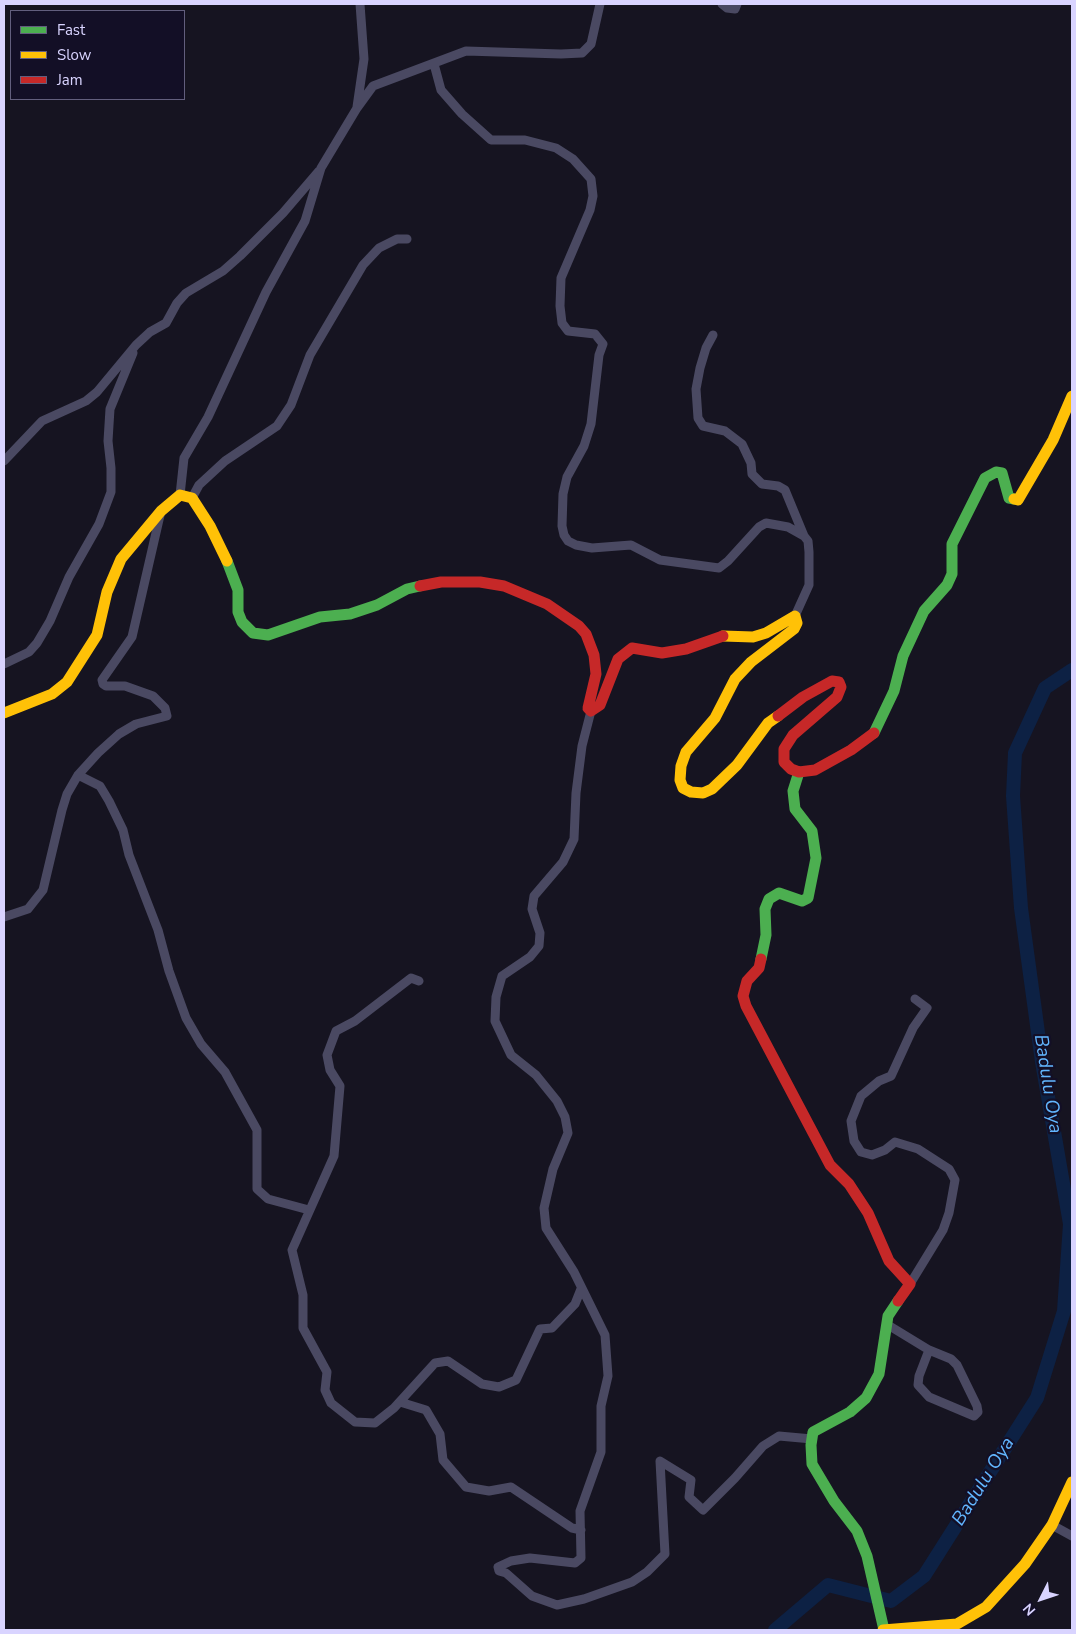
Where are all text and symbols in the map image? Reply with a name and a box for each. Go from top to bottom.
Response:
legend [10,10,185,100]
text: Fast [57,20,85,40]
text: Slow [57,45,91,65]
text: Jam [57,70,83,90]
water label: Badulu Oya [1028,1033,1066,1135]
water label: Badulu Oya [948,1434,1020,1530]
north arrow [1016,1574,1066,1624]
text: N [1019,1599,1040,1619]

